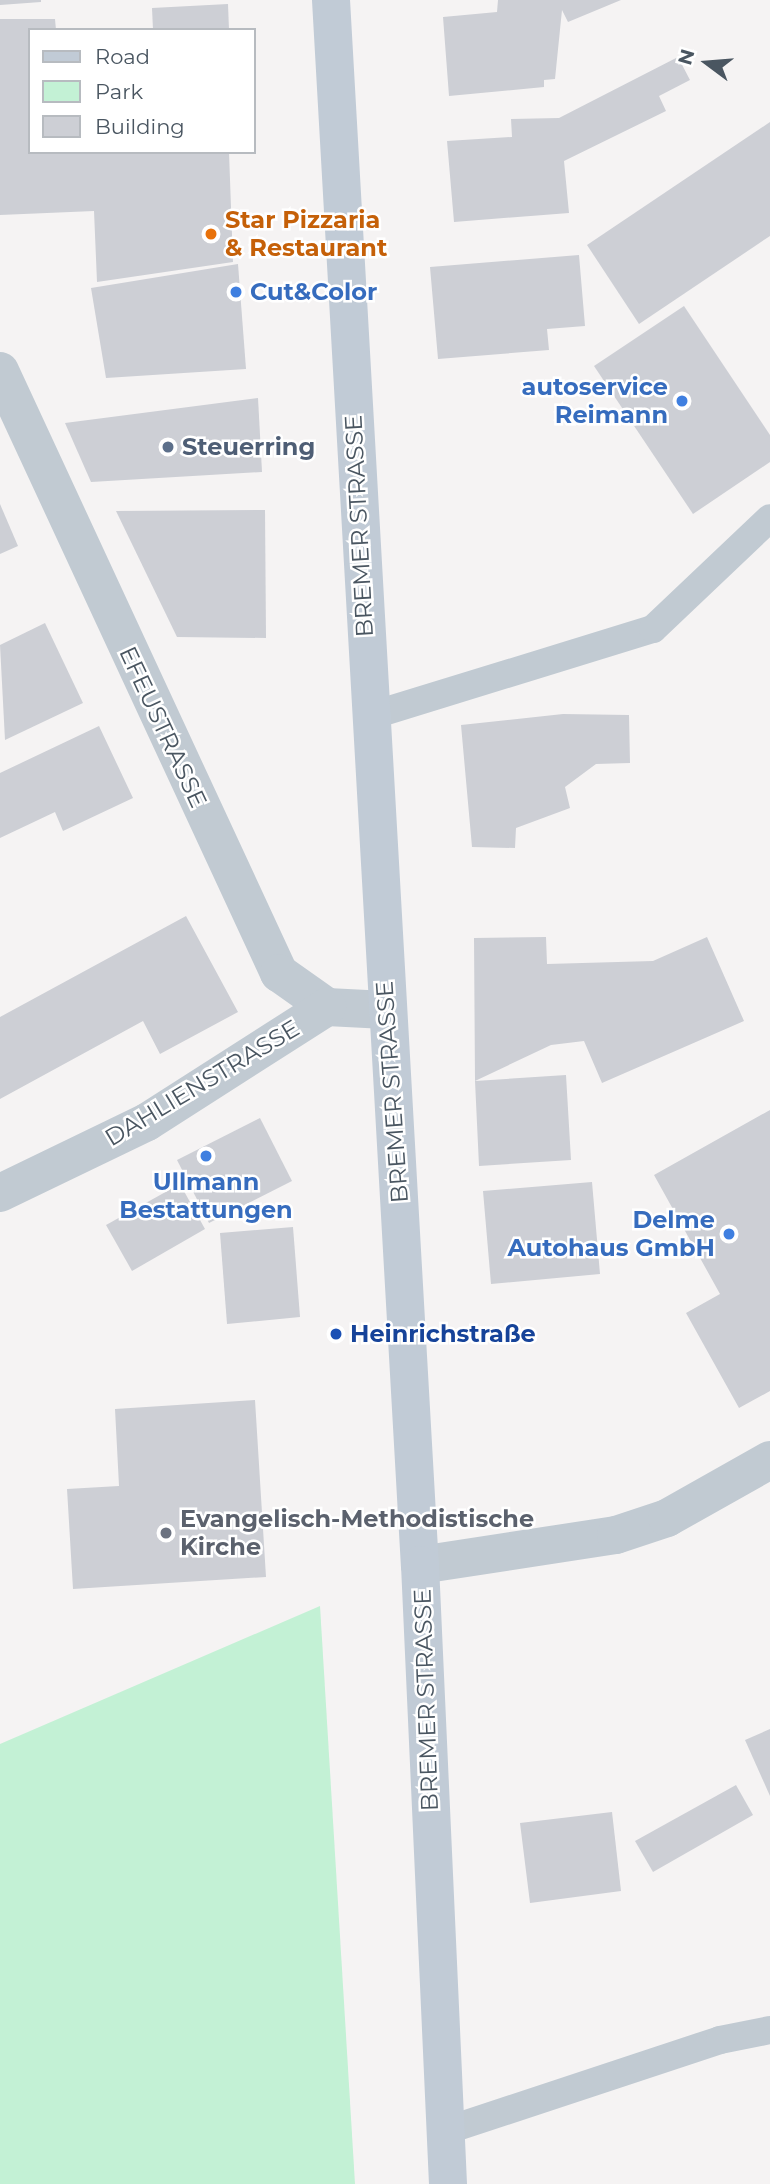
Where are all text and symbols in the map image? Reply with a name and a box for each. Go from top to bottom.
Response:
legend [28,28,256,154]
north arrow [672,28,742,98]
text: Road [95,44,150,69]
text: N [673,47,700,68]
text: Park [95,79,143,104]
text: Building [95,114,185,139]
place label: Star Pizzaria & Restaurant [225,206,387,262]
marker: Star Pizzaria & Restaurant [203,226,219,242]
place label: Cut&Color [250,278,377,306]
marker: Cut&Color [228,284,244,300]
place label: autoservice Reimann [522,373,668,429]
marker: autoservice Reimann [674,393,690,409]
street label: BREMER STRASSE [339,414,379,638]
place label: Steuerring [182,433,315,461]
marker: Steuerring [160,439,176,455]
street label: EFEUSTRASSE [113,642,213,812]
street label: BREMER STRASSE [370,980,414,1204]
street label: DAHLIENSTRASSE [100,1014,304,1152]
marker: Ullmann Bestattungen [198,1148,214,1164]
place label: Ullmann Bestattungen [119,1168,293,1224]
place label: Delme Autohaus GmbH [508,1206,715,1262]
marker: Delme Autohaus GmbH [721,1226,737,1242]
place label: Heinrichstraße [350,1320,536,1348]
marker: Heinrichstraße [328,1326,344,1342]
place label: Evangelisch-Methodistische Kirche [180,1505,534,1561]
marker: Evangelisch-Methodistische Kirche [158,1525,174,1541]
street label: BREMER STRASSE [408,1588,444,1812]

